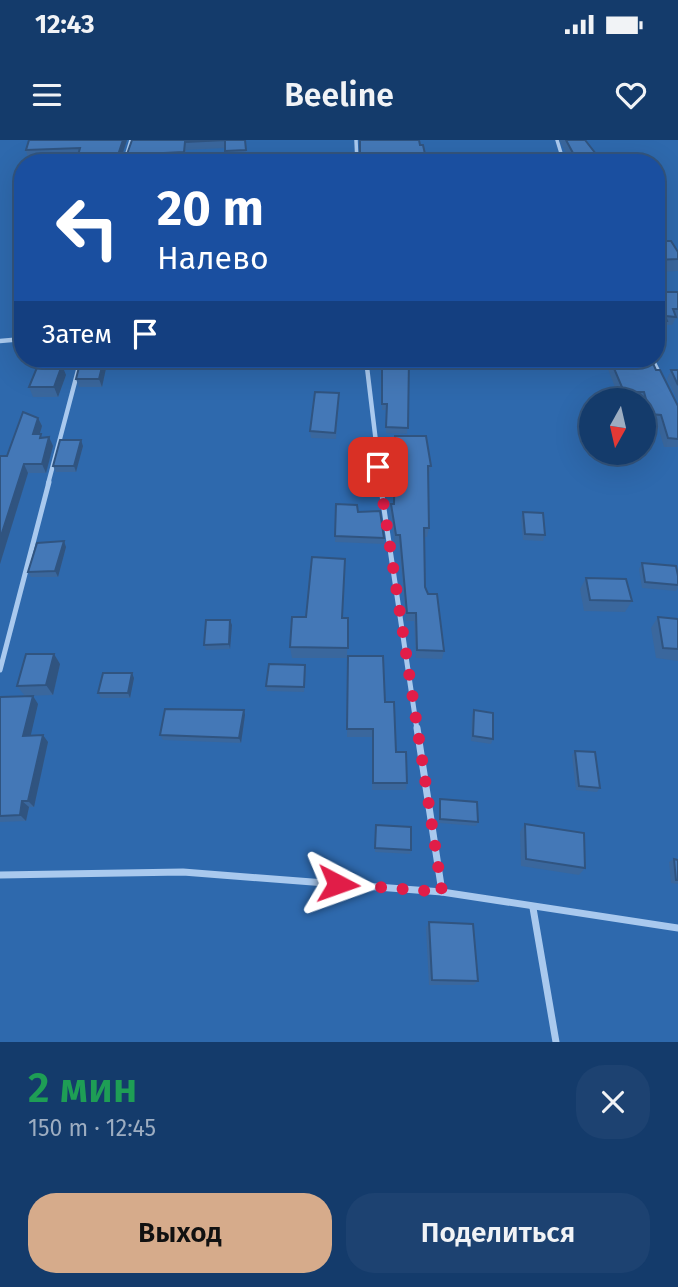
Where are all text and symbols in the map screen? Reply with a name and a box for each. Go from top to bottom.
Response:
text: 12:43 [35,9,94,40]
icon: menu [28,76,66,114]
text: Beeline [284,76,394,114]
icon: heart [612,76,650,114]
text: 20 m [157,179,264,238]
icon: left [42,182,133,273]
text: Налево [157,239,269,277]
icon: arrive [126,315,164,353]
text: Затем [42,319,112,350]
north arrow [579,388,656,466]
map controls [579,388,656,465]
pin [348,437,408,497]
icon: arrive [359,448,397,486]
position arrow [301,847,375,921]
text: 2 мин [28,1063,138,1113]
button: close [576,1065,650,1139]
text: 150 m · 12:45 [28,1114,156,1142]
button: Выход [28,1193,332,1273]
button: Поделиться [346,1193,650,1273]

